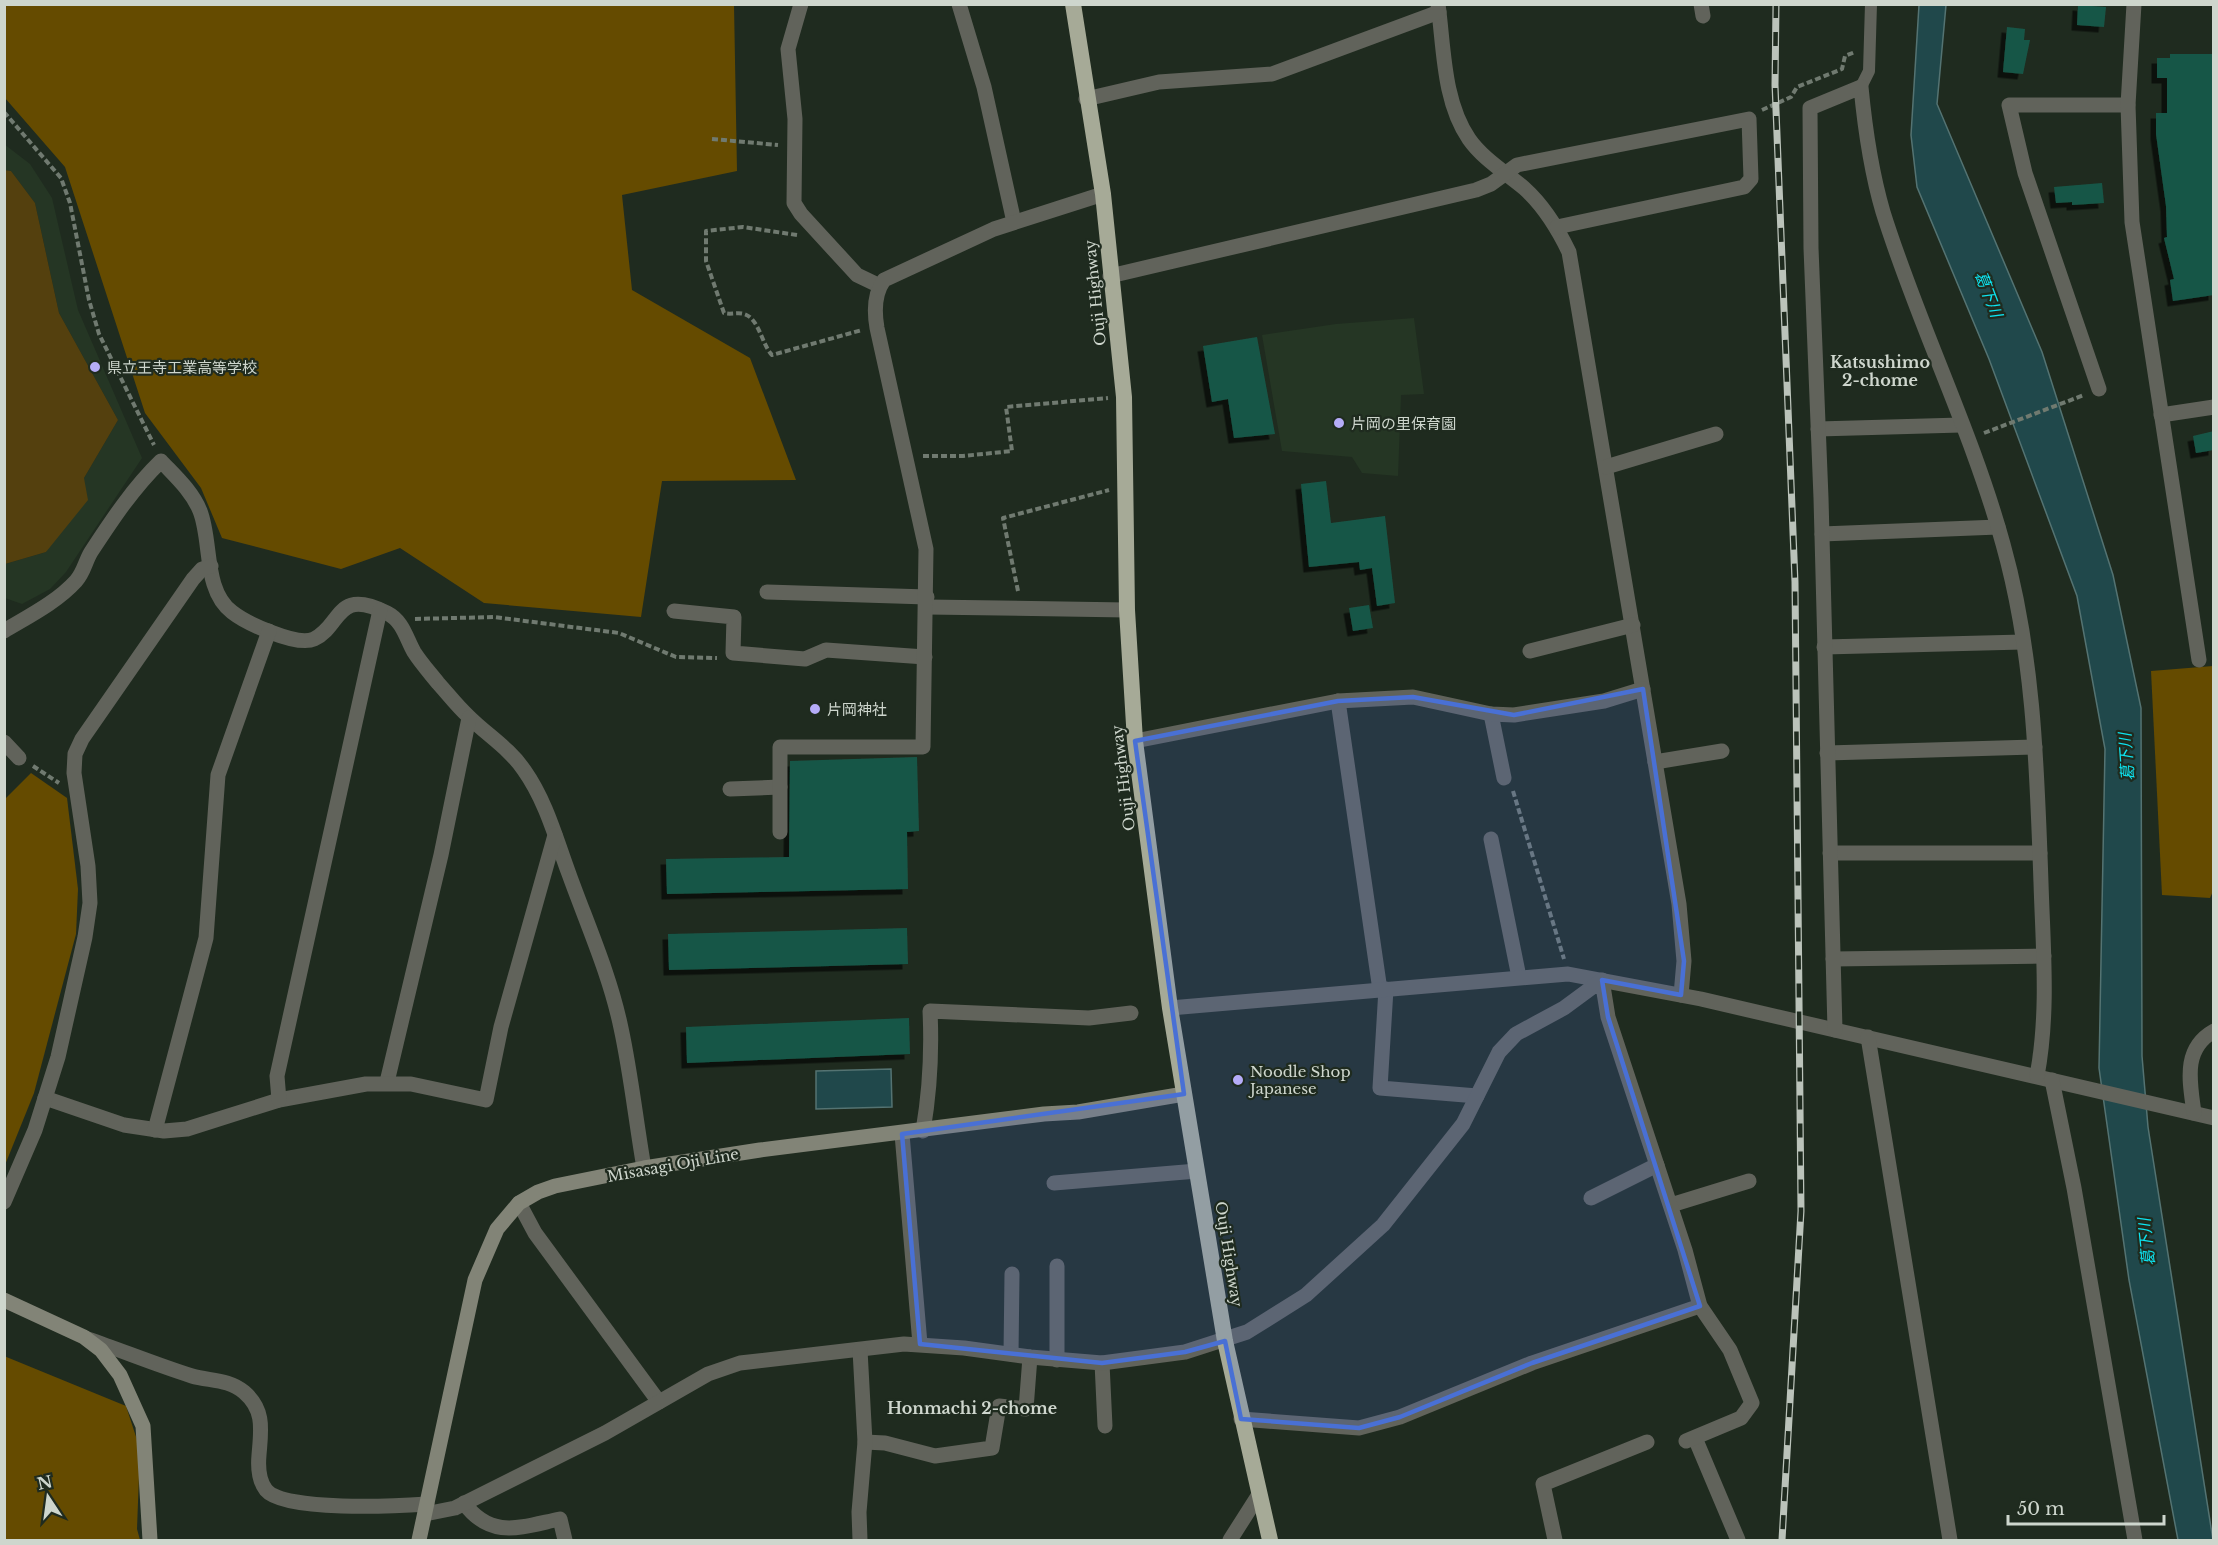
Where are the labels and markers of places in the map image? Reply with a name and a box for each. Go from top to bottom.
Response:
place label: 県立王寺工業高等学校 [107,358,257,377]
marker: 県立王寺工業高等学校 [88,360,102,374]
place label: 片岡の里保育園 [1351,414,1456,433]
marker: 片岡の里保育園 [1332,416,1346,430]
place label: 片岡神社 [827,700,887,719]
marker: 片岡神社 [808,702,822,716]
place label: Noodle Shop Japanese [1248,1062,1351,1098]
marker: Noodle Shop Japanese [1231,1073,1245,1087]

